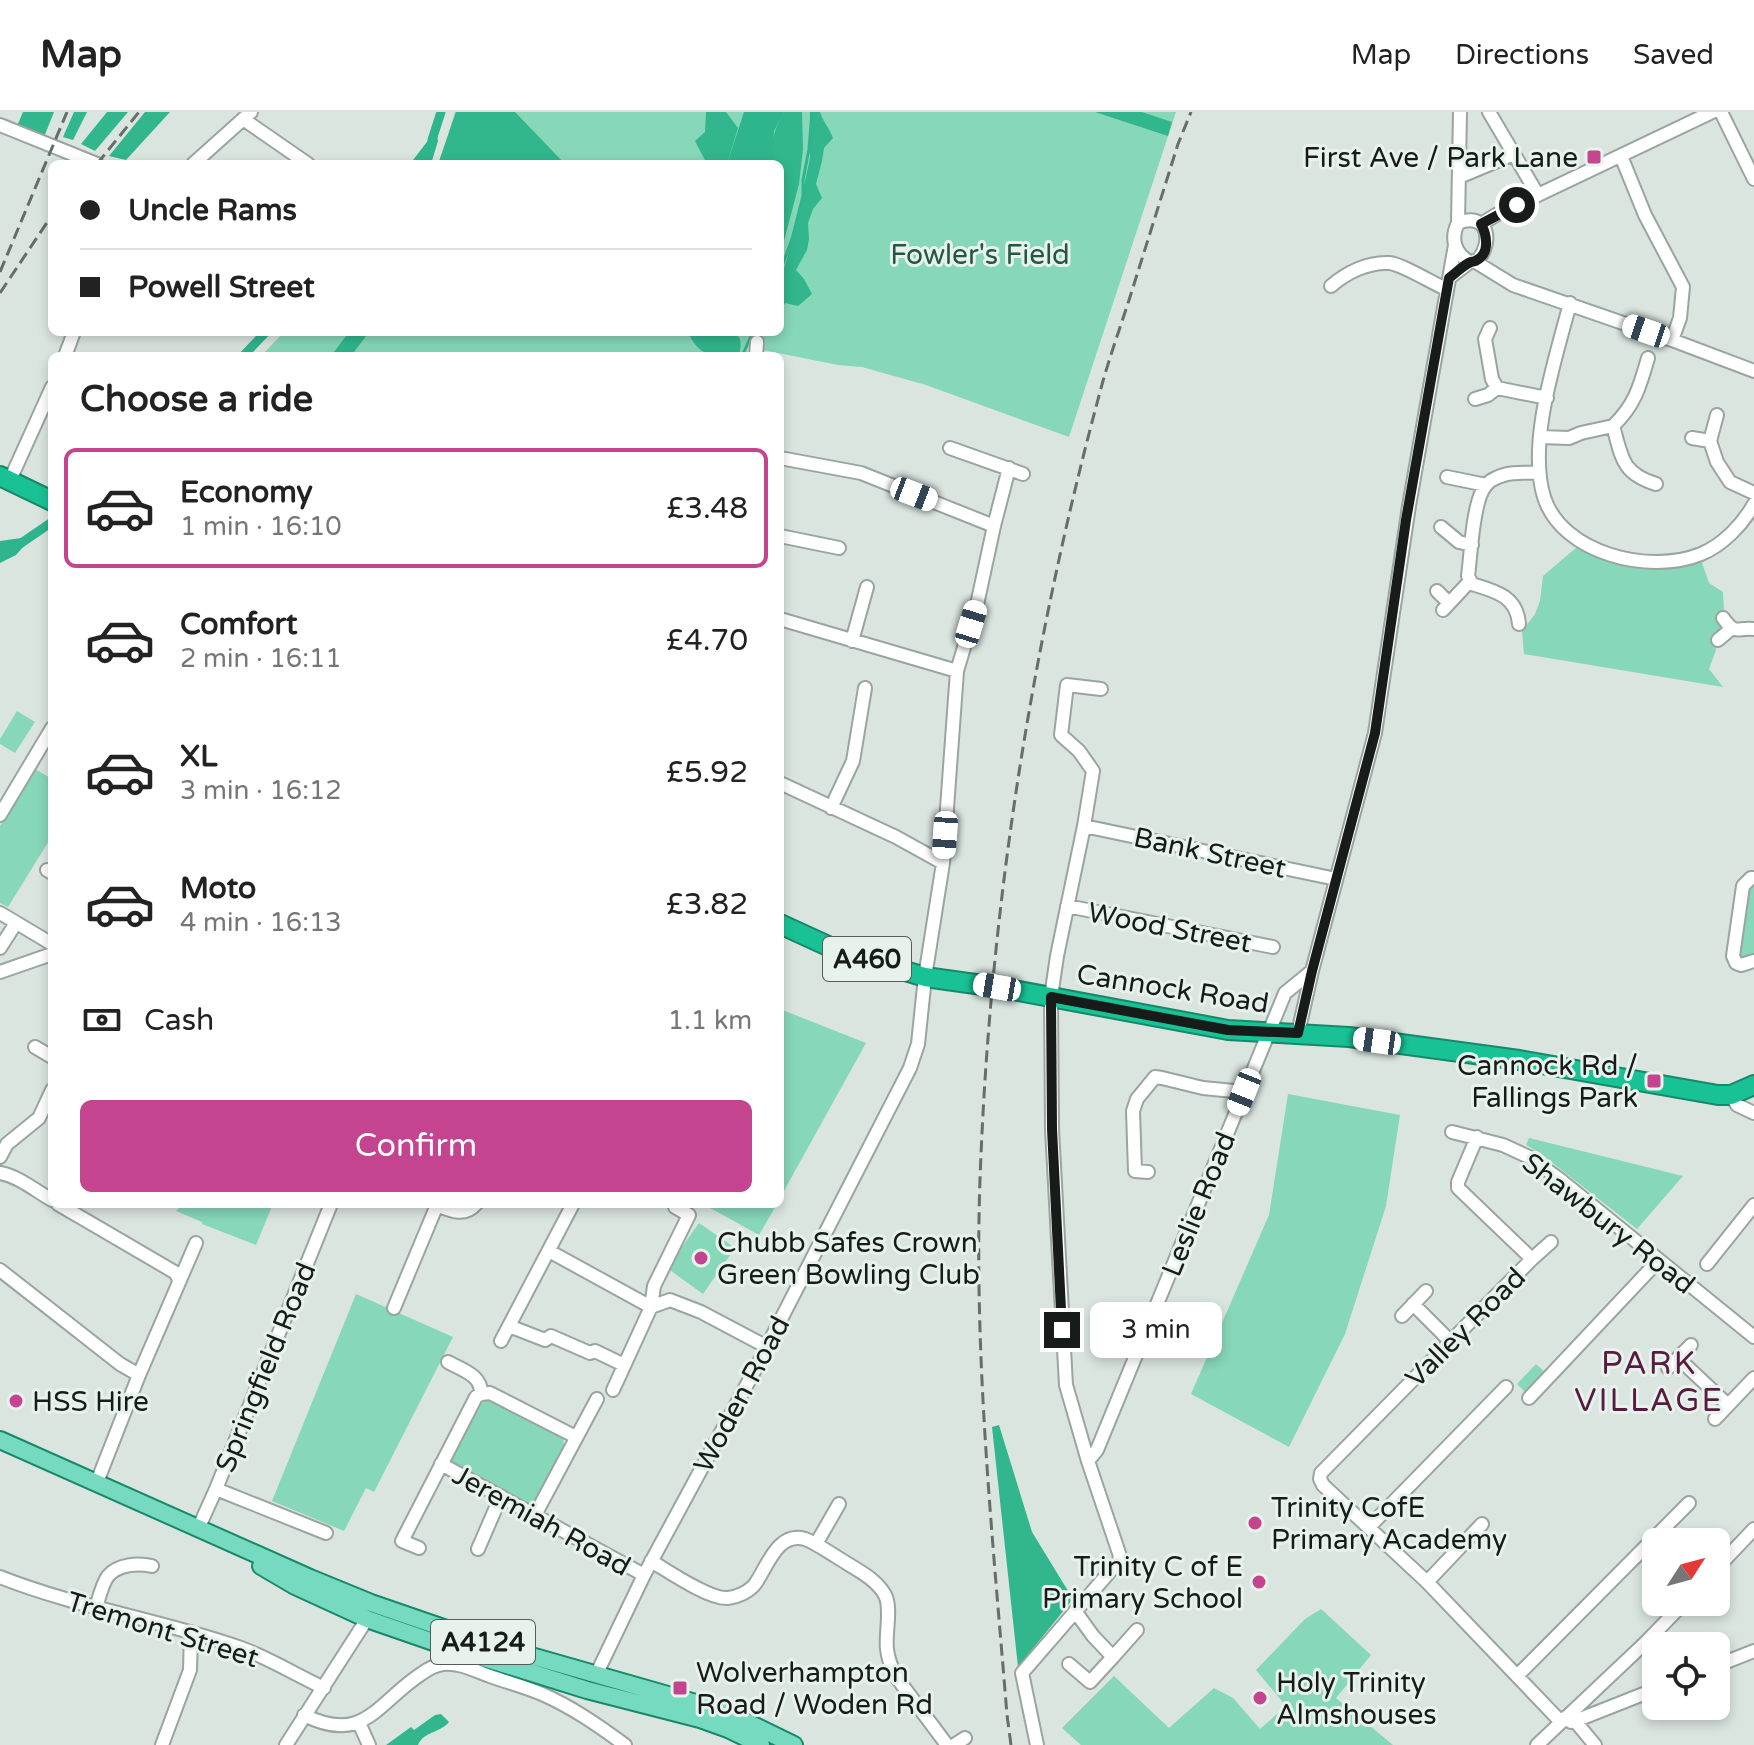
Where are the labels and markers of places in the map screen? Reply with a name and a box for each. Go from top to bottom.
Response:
place label: First Ave / Park Lane [1303,141,1578,175]
marker: First Ave / Park Lane [1585,148,1603,166]
place label: Cannock Rd / Fallings Park [1457,1049,1638,1115]
marker: Cannock Rd / Fallings Park [1645,1072,1663,1090]
place label: Chubb Safes Crown Green Bowling Club [717,1226,980,1292]
marker: Chubb Safes Crown Green Bowling Club [692,1249,710,1267]
place label: HSS Hire [32,1385,149,1419]
marker: HSS Hire [7,1392,25,1410]
place label: Trinity CofE Primary Academy [1271,1491,1507,1557]
marker: Trinity CofE Primary Academy [1246,1514,1264,1532]
place label: Trinity C of E Primary School [1042,1550,1243,1616]
marker: Trinity C of E Primary School [1250,1573,1268,1591]
place label: Wolverhampton Road / Woden Rd [696,1656,933,1722]
place label: Holy Trinity Almshouses [1276,1666,1437,1732]
marker: Wolverhampton Road / Woden Rd [671,1679,689,1697]
marker: Holy Trinity Almshouses [1251,1689,1269,1707]

